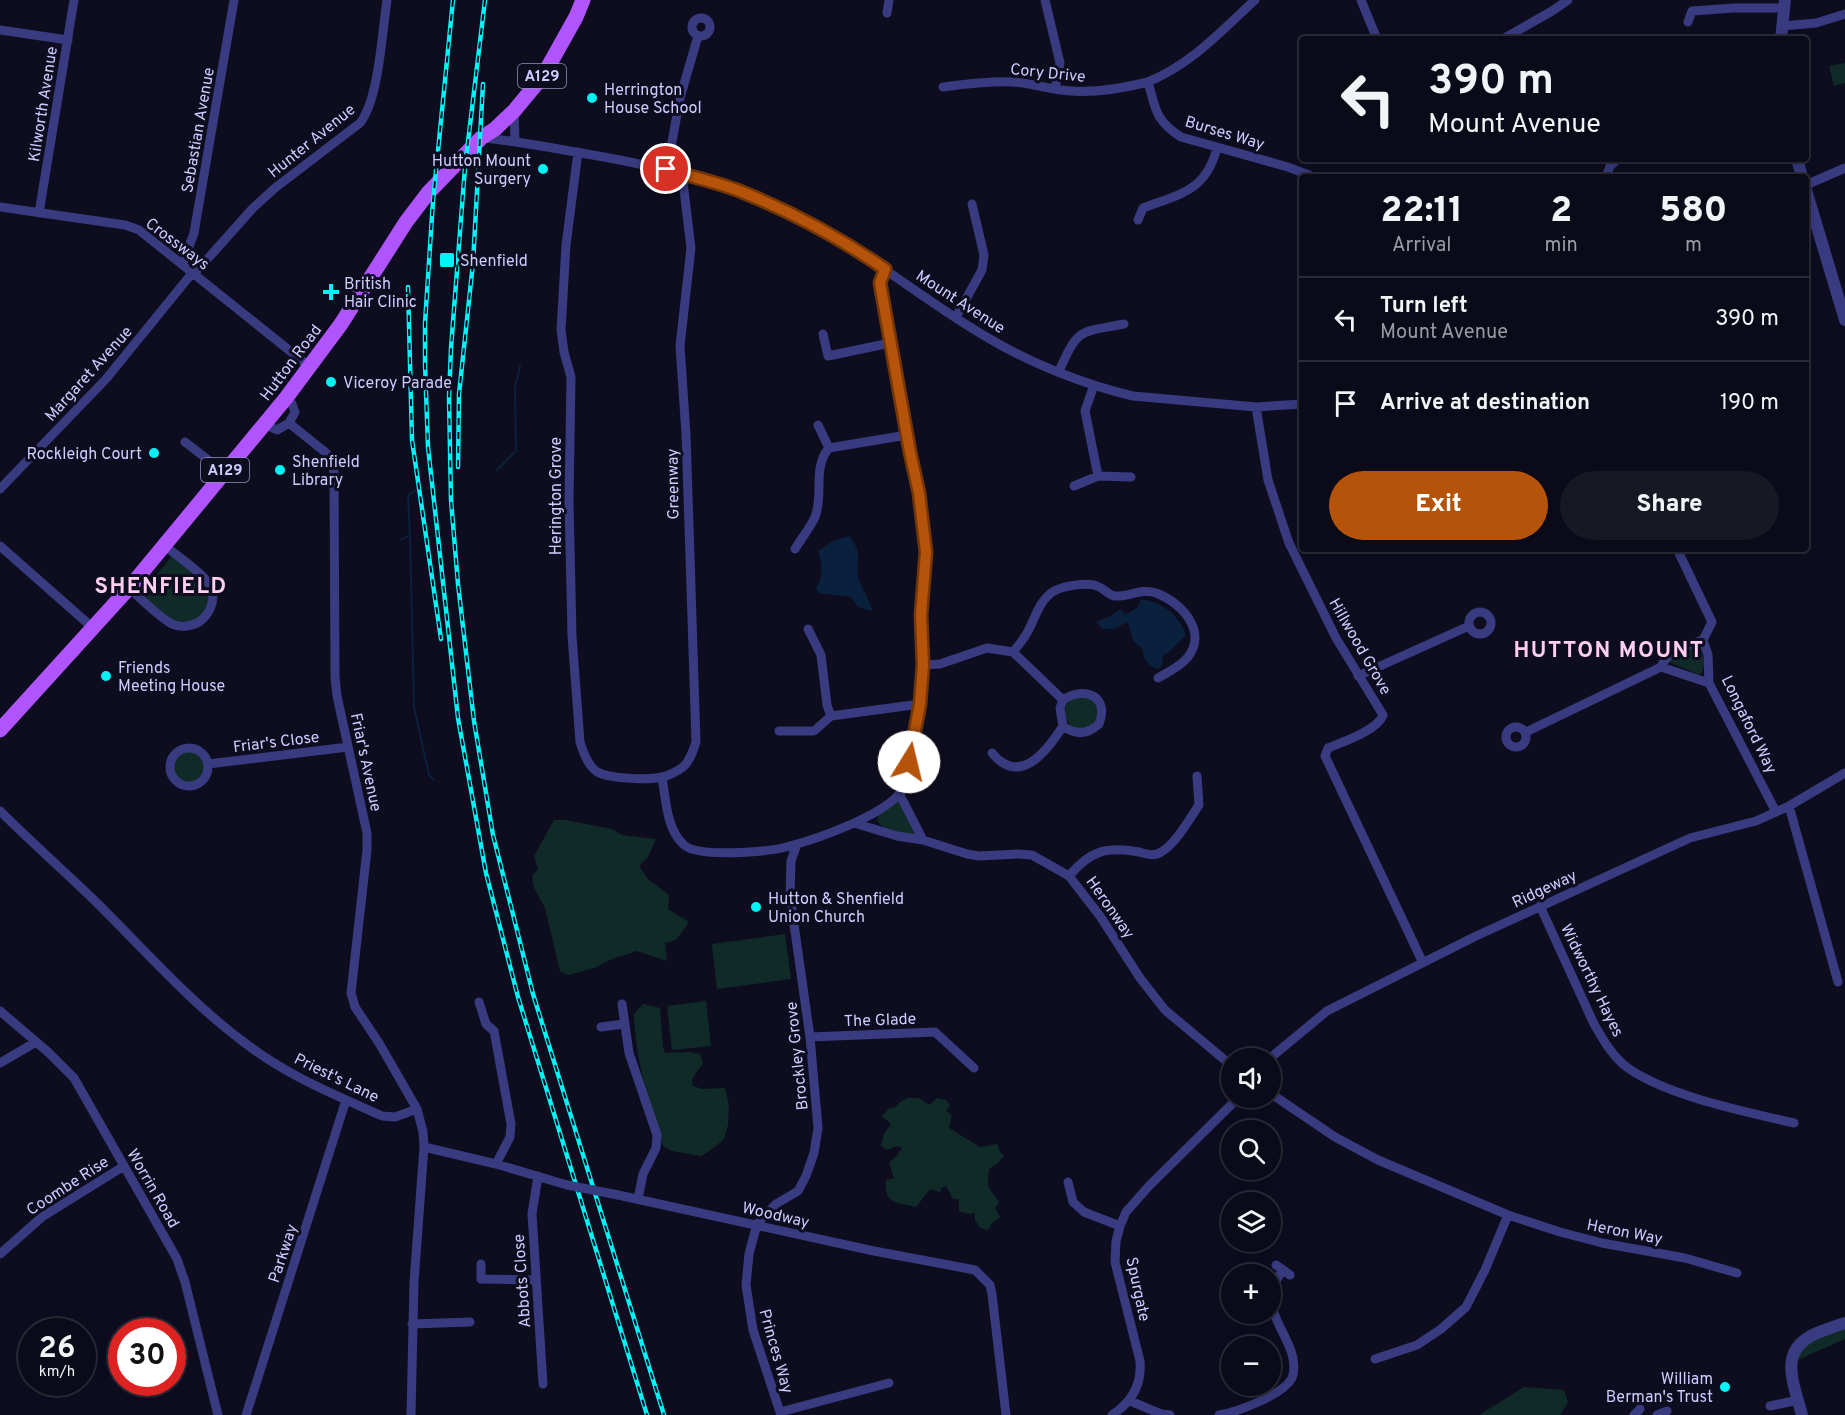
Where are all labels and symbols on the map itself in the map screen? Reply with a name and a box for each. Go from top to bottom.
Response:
street label: Kilworth Avenue [25,45,63,164]
street label: Cory Drive [1009,60,1087,88]
road number: A129 [518,64,566,88]
street label: Sebastian Avenue [178,66,220,195]
place label: Herrington House School [604,81,702,119]
marker: Herrington House School [585,91,599,105]
street label: Hunter Avenue [265,100,360,183]
street label: Burses Way [1182,112,1267,156]
pin [640,143,691,194]
place label: Hutton Mount Surgery [432,152,531,190]
marker: Hutton Mount Surgery [536,162,550,176]
street label: Crossways [141,214,213,275]
marker: Shenfield [438,251,456,269]
place label: Shenfield [460,252,528,272]
street label: Mount Avenue [912,266,1008,339]
place label: British Hair Clinic [344,275,417,313]
marker: British Hair Clinic [322,283,340,301]
street label: Hutton Road [256,321,327,405]
street label: Margaret Avenue [41,322,138,426]
place label: Viceroy Parade [343,374,452,394]
marker: Viceroy Parade [324,375,338,389]
street label: Herington Grove [547,437,567,555]
place label: Rockleigh Court [26,445,142,465]
marker: Rockleigh Court [147,446,161,460]
street label: Greenway [663,448,685,520]
place label: Shenfield Library [292,453,360,491]
road number: A129 [201,458,249,482]
marker: Shenfield Library [273,463,287,477]
district label: SHENFIELD [94,574,228,601]
street label: Hillwood Grove [1323,595,1395,699]
district label: HUTTON MOUNT [1513,638,1705,665]
place label: Friends Meeting House [118,659,225,697]
marker: Friends Meeting House [99,669,113,683]
street label: Longaford Way [1716,673,1781,777]
street label: Friar's Avenue [345,711,385,814]
street label: Friar's Close [232,728,321,758]
position arrow [877,730,941,794]
street label: Ridgeway [1509,866,1580,913]
street label: Heronway [1081,873,1138,943]
place label: Hutton & Shenfield Union Church [768,890,904,928]
marker: Hutton & Shenfield Union Church [749,900,763,914]
street label: Widworthy Hayes [1555,921,1627,1041]
street label: Brockley Grove [782,1000,814,1111]
street label: The Glade [844,1010,917,1032]
street label: Priest's Lane [290,1050,382,1108]
street label: Worrin Road [122,1146,183,1232]
street label: Coombe Rise [23,1153,113,1221]
street label: Woodway [740,1198,811,1233]
street label: Heron Way [1585,1216,1664,1250]
street label: Parkway [265,1222,303,1286]
street label: Abbots Close [510,1233,536,1329]
street label: Spurgate [1120,1255,1154,1323]
street label: Princes Way [753,1307,797,1396]
speed limit sign: 30 [108,1318,186,1396]
place label: William Berman's Trust [1606,1370,1713,1408]
marker: William Berman's Trust [1718,1380,1732,1394]

